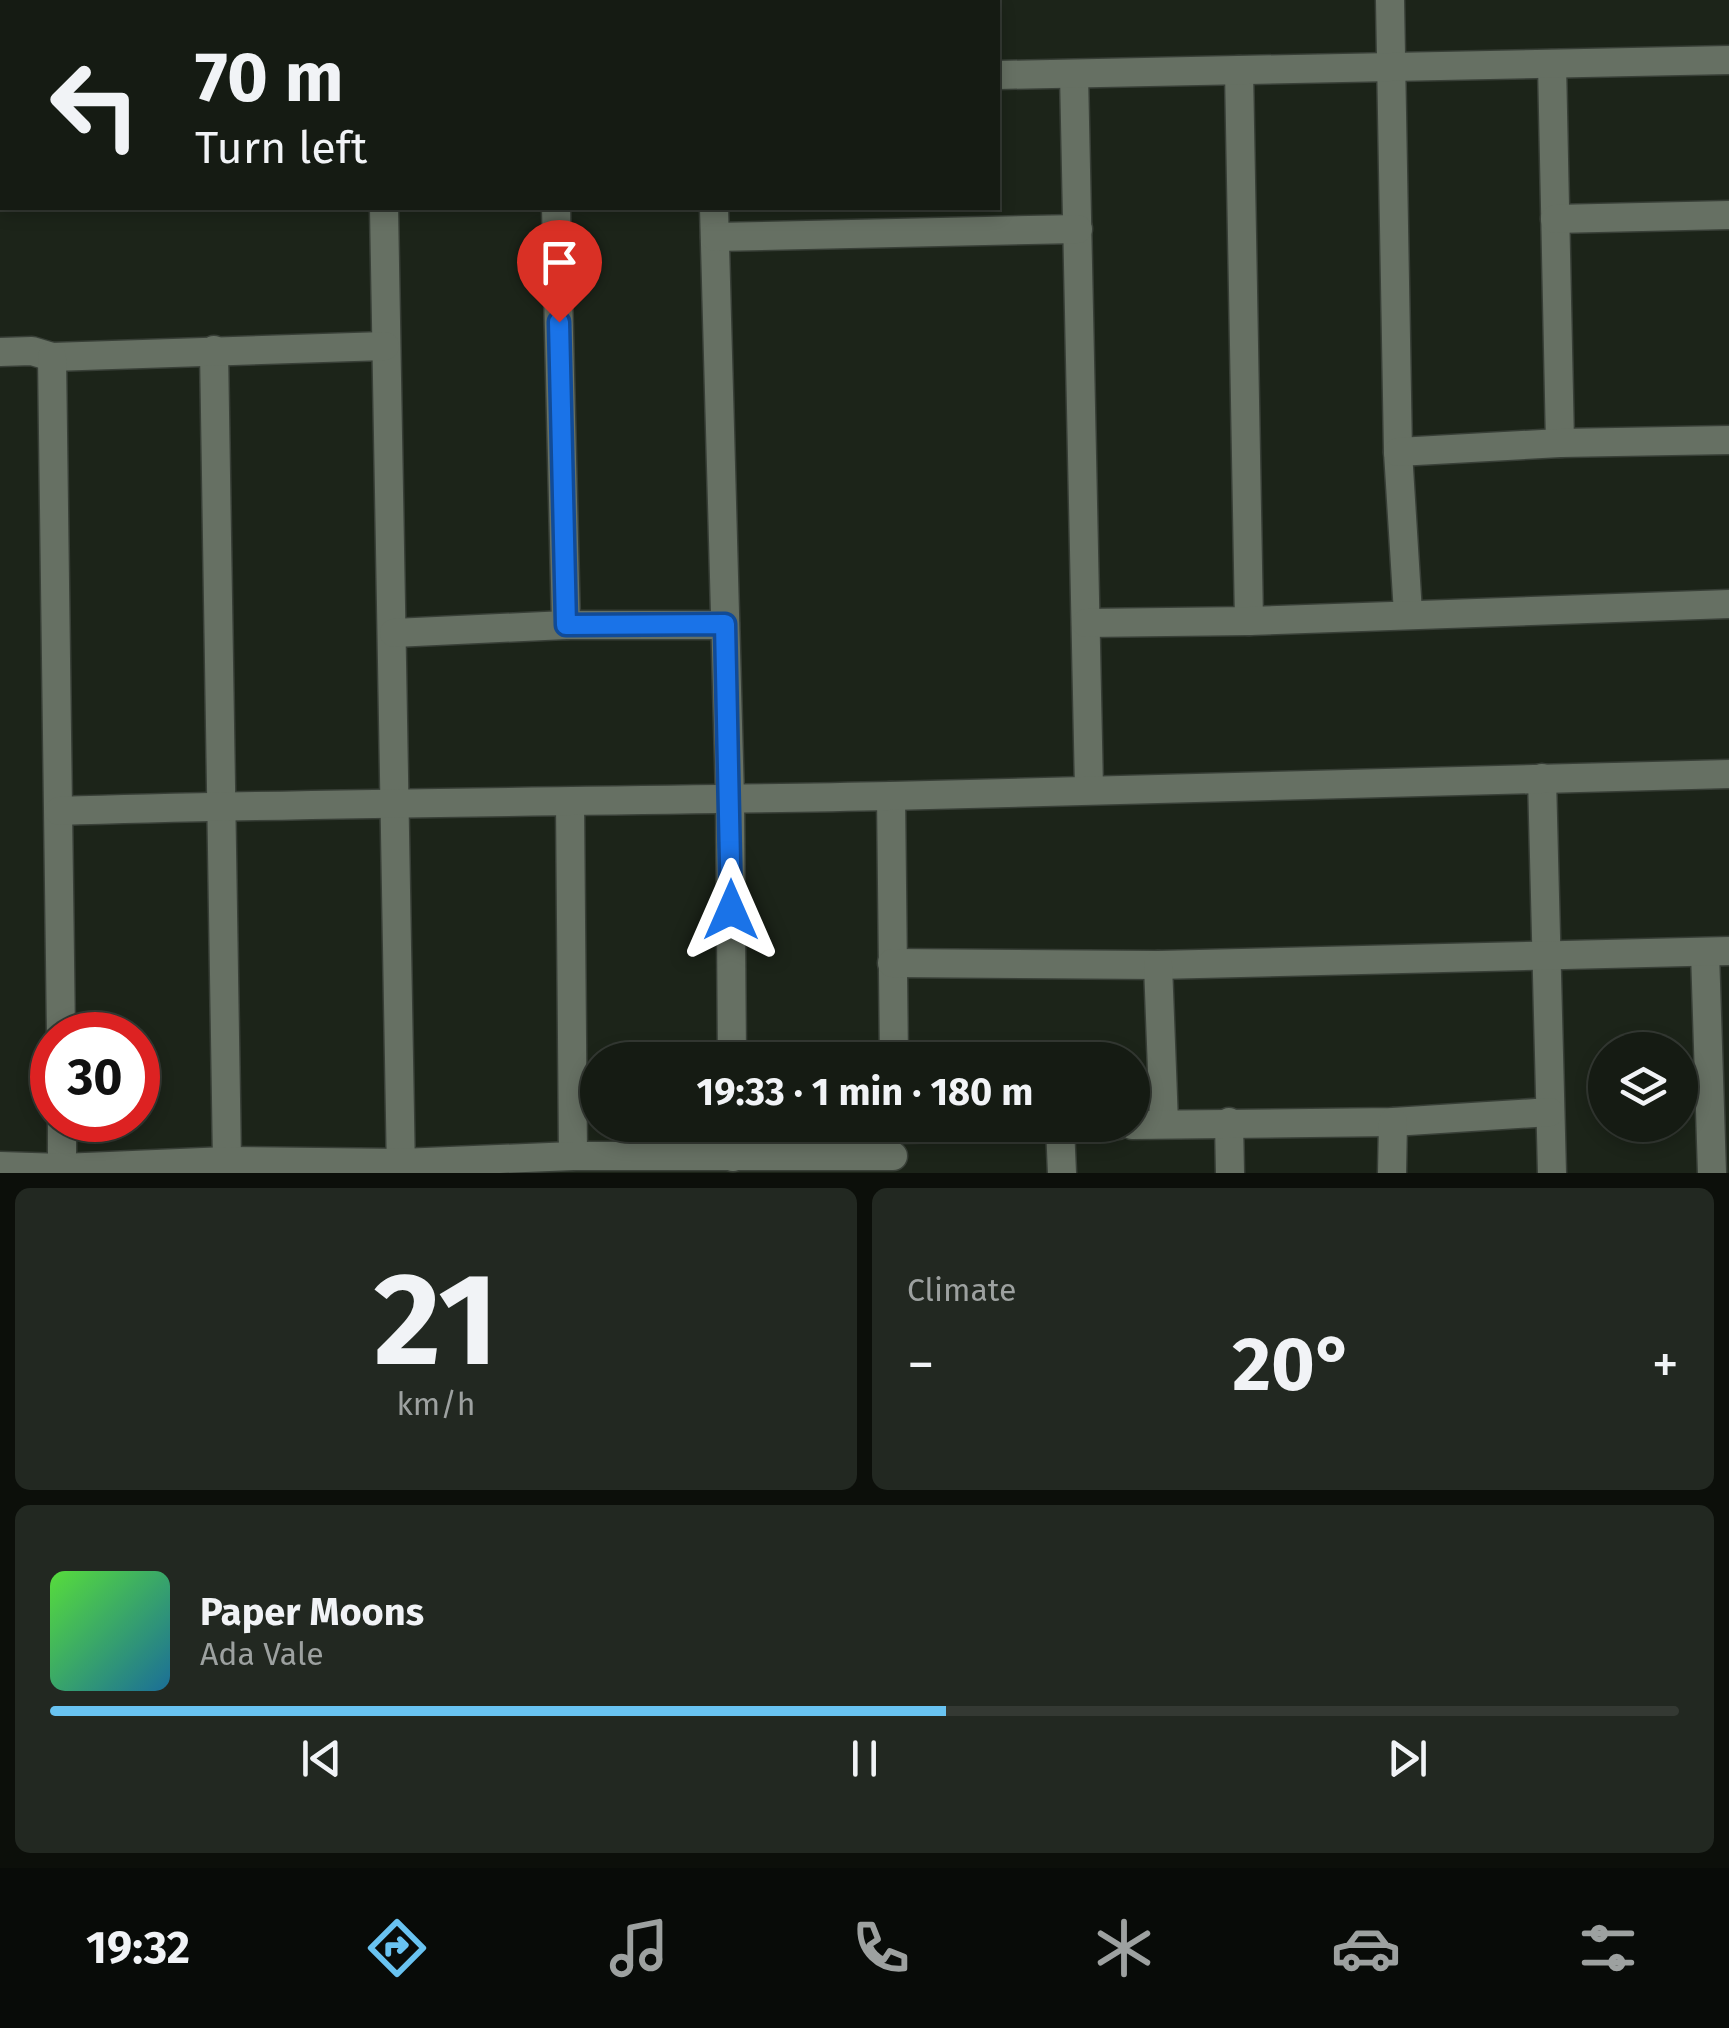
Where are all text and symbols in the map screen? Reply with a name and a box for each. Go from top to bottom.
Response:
text: 70 m [195,36,344,120]
icon: left [30,40,160,170]
text: Turn left [195,121,367,175]
pin [517,220,602,323]
icon: arrive [532,235,587,290]
position arrow [679,858,783,962]
speed limit sign: 30 [30,1012,160,1142]
map controls [1588,1032,1698,1142]
button: layers [1588,1032,1698,1142]
text: 19:33 · 1 min · 180 m [697,1069,1033,1115]
text: 21 [374,1242,498,1398]
text: Climate [907,1271,1016,1309]
text: 20° [1232,1320,1354,1410]
text: − [907,1332,935,1398]
text: + [1652,1332,1679,1398]
text: km/h [396,1385,476,1423]
text: Paper Moons [200,1589,424,1635]
text: Ada Vale [200,1635,324,1673]
icon: previous [294,1731,349,1786]
icon: pause [837,1731,892,1786]
icon: next [1380,1731,1435,1786]
icon: directions [362,1913,432,1983]
icon: music [604,1913,674,1983]
icon: phone [846,1913,916,1983]
icon: climate [1089,1913,1159,1983]
icon: car [1331,1913,1401,1983]
icon: filters [1573,1913,1643,1983]
text: 19:32 [86,1921,190,1975]

